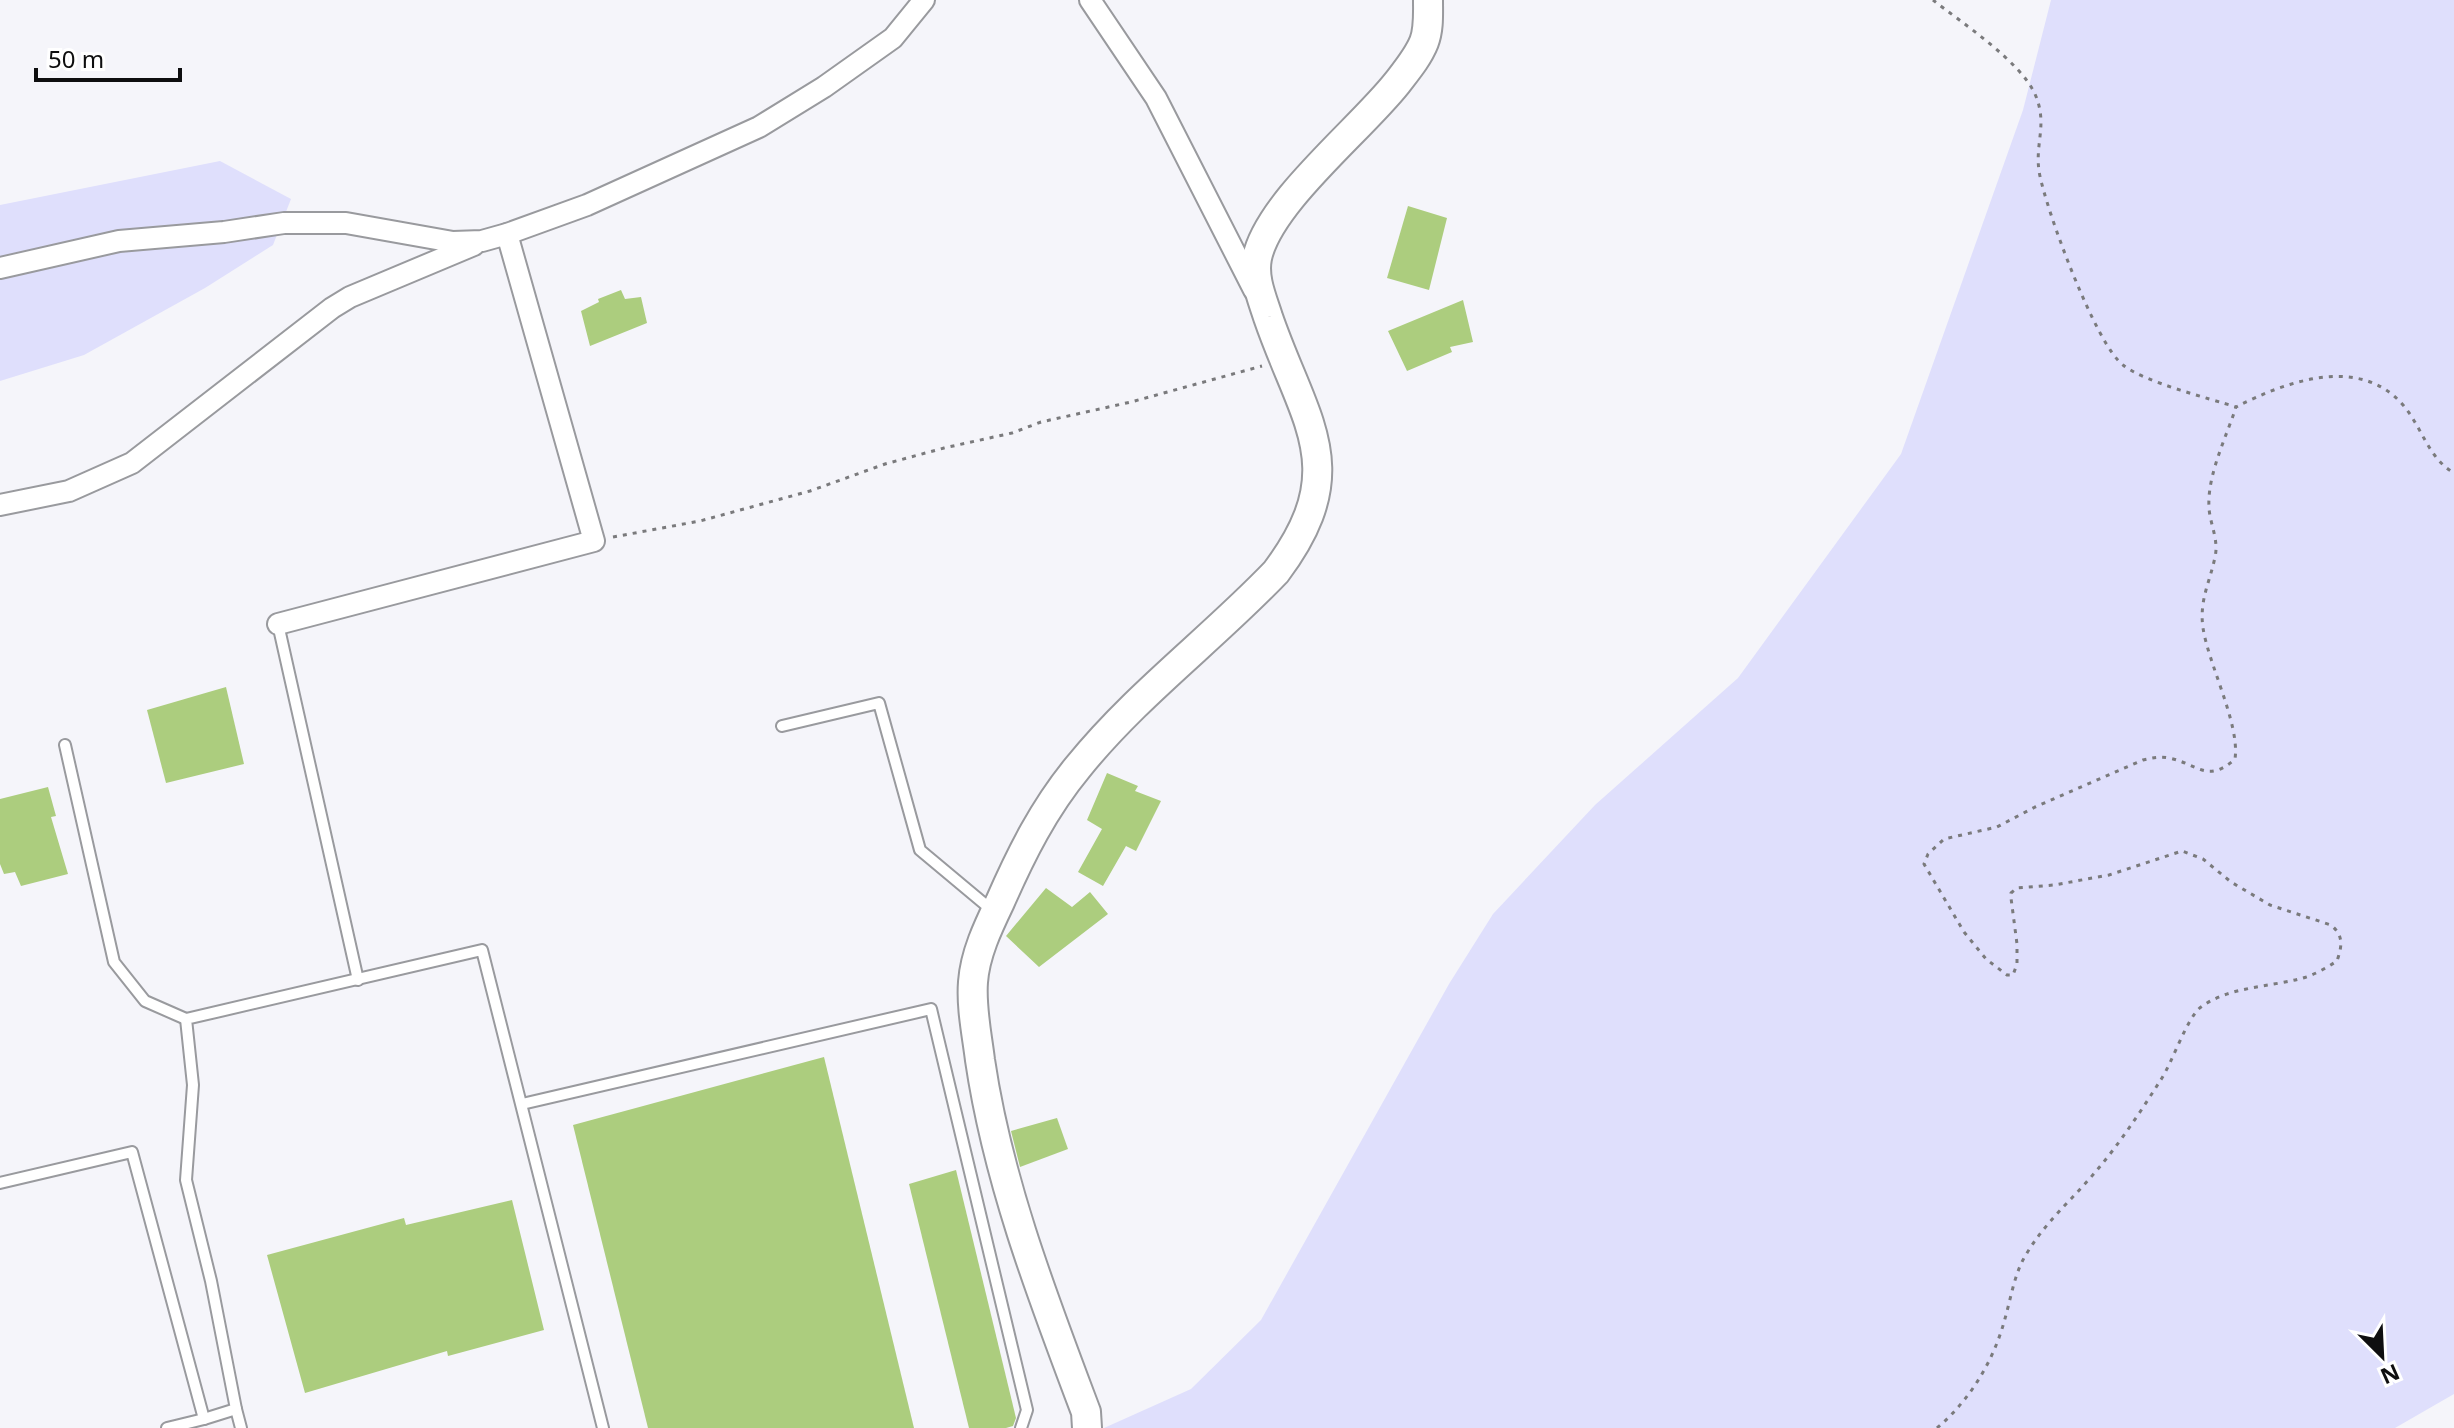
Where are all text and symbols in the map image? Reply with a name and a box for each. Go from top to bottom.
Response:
scale bar [36,32,180,82]
text: 50 m [48,42,104,75]
north arrow [2342,1316,2422,1396]
text: N [2376,1358,2405,1393]

